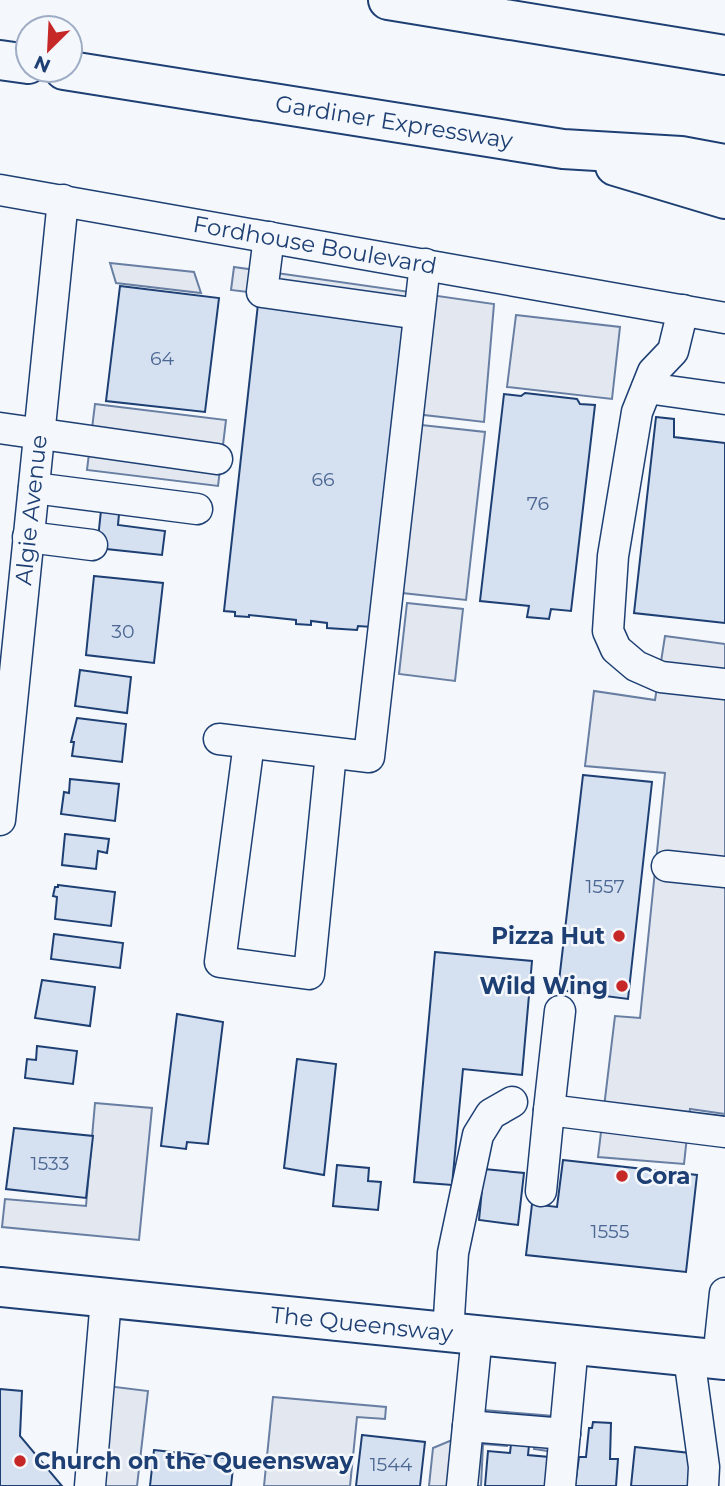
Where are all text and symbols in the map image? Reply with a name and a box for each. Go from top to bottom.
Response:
north arrow [14,14,84,84]
text: N [31,50,54,78]
street label: Gardiner Expressway [273,89,515,155]
street label: Fordhouse Boulevard [191,210,439,280]
house number: 64 [150,347,175,370]
street label: Algie Avenue [9,433,53,587]
house number: 66 [311,468,335,491]
house number: 76 [527,492,549,515]
house number: 30 [111,620,135,643]
house number: 1557 [585,875,625,898]
place label: Pizza Hut [491,922,605,950]
marker: Pizza Hut [611,928,627,944]
place label: Wild Wing [479,972,608,1000]
marker: Wild Wing [614,978,630,994]
house number: 1533 [31,1152,69,1175]
place label: Cora [636,1162,691,1190]
marker: Cora [614,1168,630,1184]
house number: 1555 [591,1220,630,1243]
street label: The Queensway [269,1301,455,1348]
place label: Church on the Queensway [34,1447,354,1475]
marker: Church on the Queensway [12,1453,28,1469]
house number: 1544 [370,1453,413,1476]

